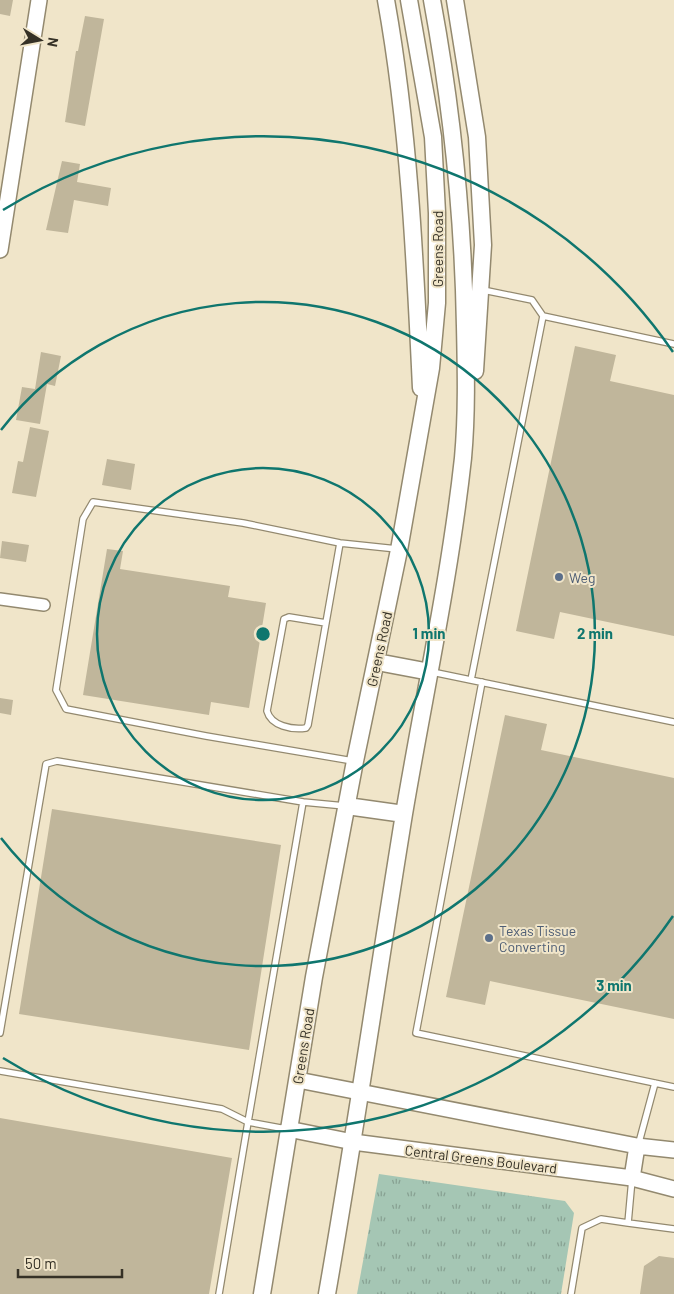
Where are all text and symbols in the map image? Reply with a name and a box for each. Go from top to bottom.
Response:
north arrow [15,15,65,65]
text: N [44,36,62,48]
street label: Greens Road [429,211,446,287]
place label: Weg [569,569,596,586]
marker: Weg [553,571,565,583]
street label: Greens Road [363,610,395,688]
text: 1 min [413,624,445,642]
text: 2 min [577,624,613,642]
centre of rings [254,625,272,643]
place label: Texas Tissue Converting [499,922,576,955]
marker: Texas Tissue Converting [483,932,495,944]
text: 3 min [596,976,632,994]
street label: Greens Road [289,1007,317,1085]
street label: Central Greens Boulevard [404,1141,558,1177]
scale bar [18,1246,121,1278]
text: 50 m [25,1254,57,1272]

